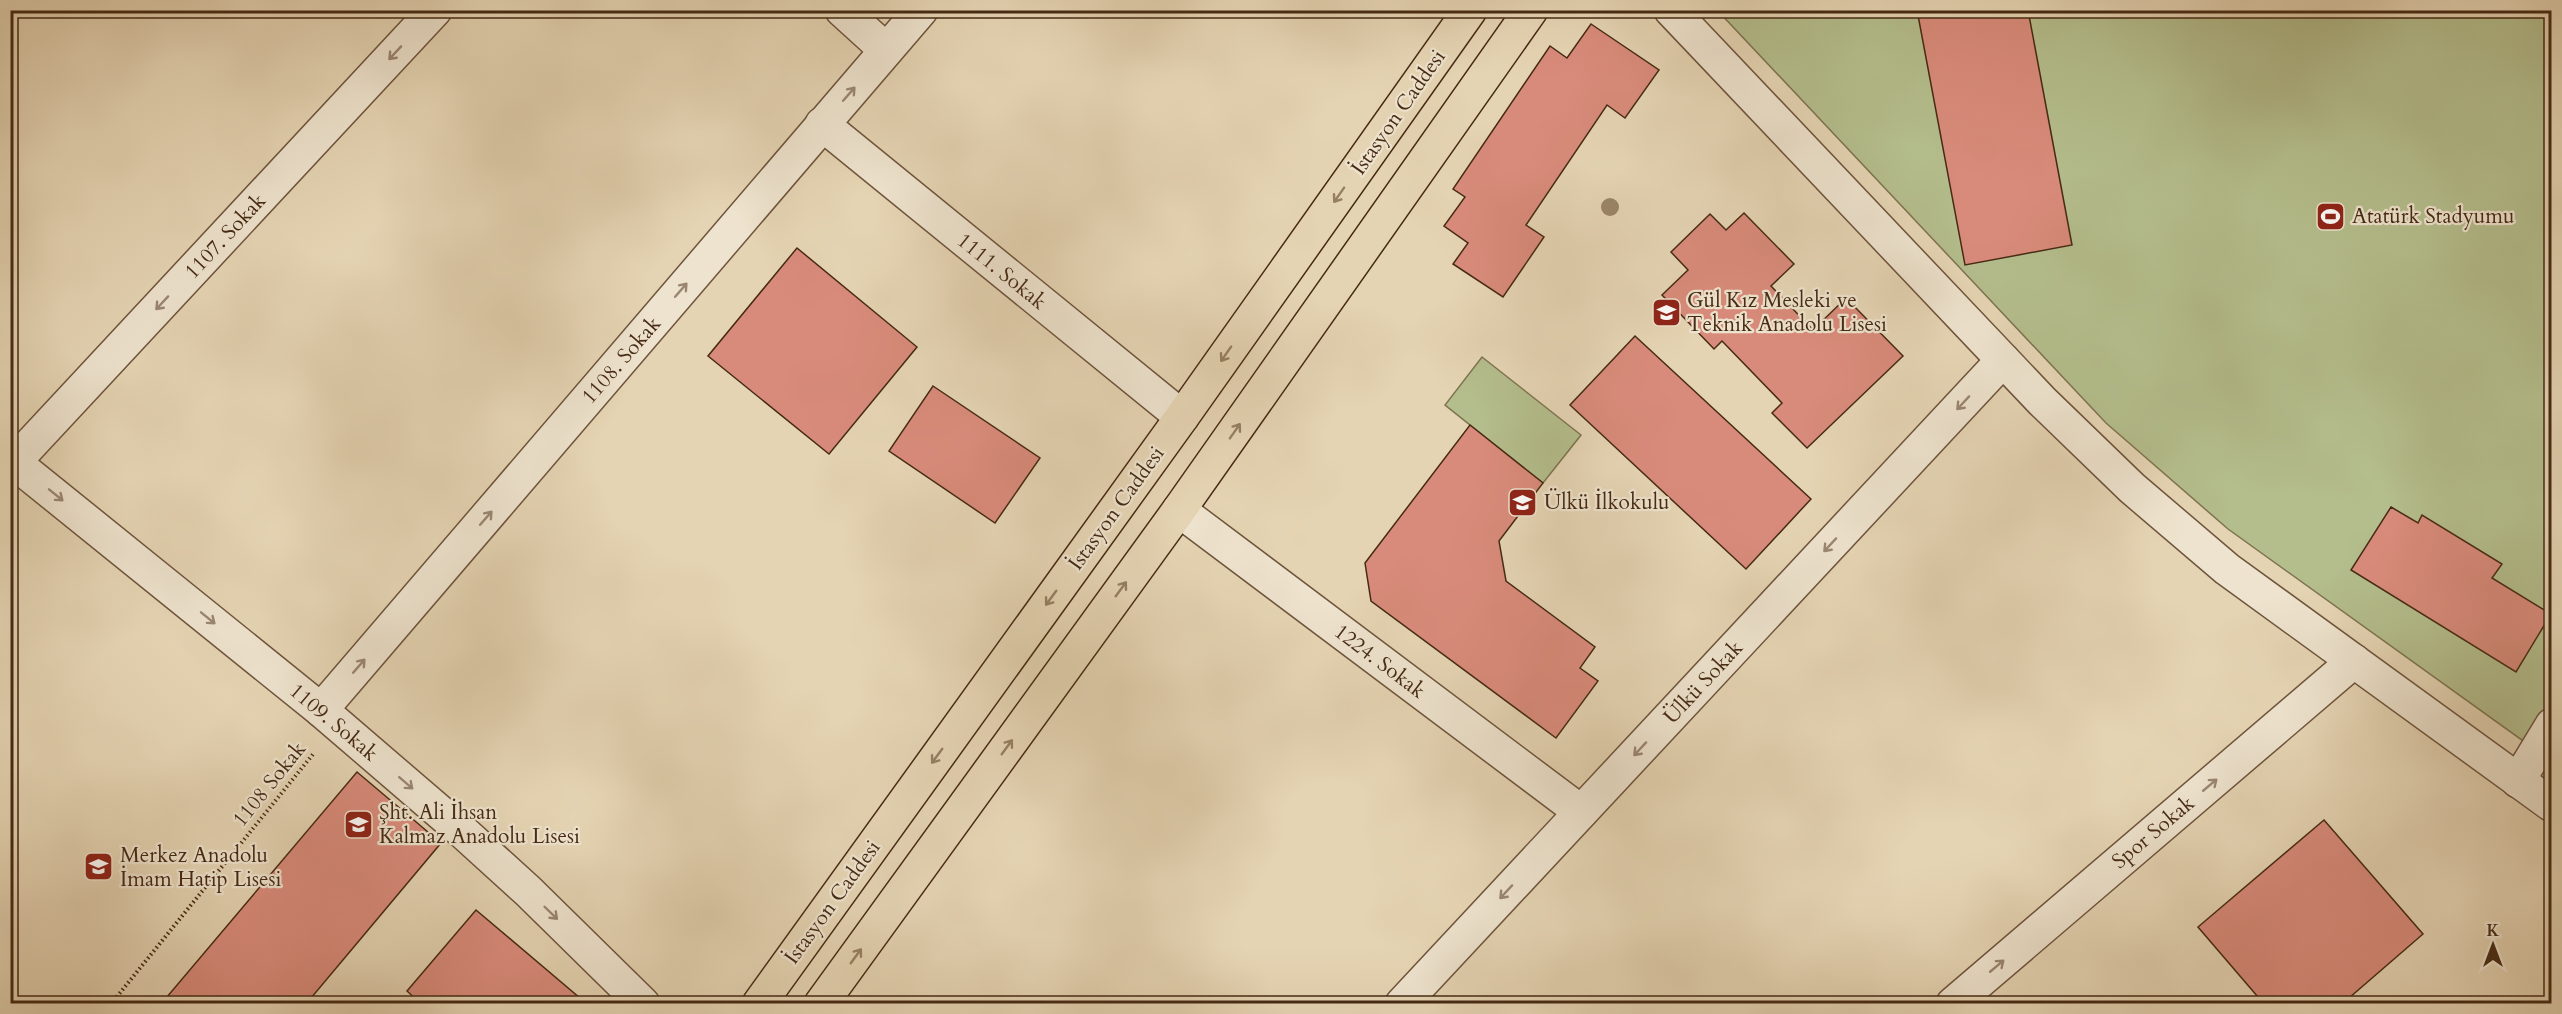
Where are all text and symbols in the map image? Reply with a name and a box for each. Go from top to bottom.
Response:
street label: İstasyon Caddesi [1344,44,1452,181]
one-way arrow [388,46,402,61]
one-way arrow [842,87,856,102]
street label: 1107. Sokak [178,187,273,286]
one-way arrow [1333,187,1345,203]
sports icon: Atatürk Stadyumu [2315,200,2347,232]
place label: Atatürk Stadyumu [2352,202,2515,231]
street label: 1111. Sokak [951,226,1053,317]
one-way arrow [674,283,688,298]
place label: Gül Kız Mesleki ve Teknik Anadolu Lisesi [1687,286,1887,339]
one-way arrow [155,296,169,311]
school or university icon: Gül Kız Mesleki ve Teknik Anadolu Lisesi [1650,296,1682,328]
street label: 1108. Sokak [575,310,668,410]
one-way arrow [1220,346,1233,362]
one-way arrow [1956,395,1970,410]
one-way arrow [1229,423,1241,439]
street label: İstasyon Caddesi [1061,440,1171,576]
school or university icon: Ülkü İlkokulu [1507,486,1539,518]
place label: Ülkü İlkokulu [1544,488,1670,517]
one-way arrow [48,489,64,502]
one-way arrow [479,511,493,526]
one-way arrow [1823,538,1837,553]
one-way arrow [1115,582,1127,598]
one-way arrow [1045,589,1058,605]
one-way arrow [199,611,215,624]
street label: 1224. Sokak [1328,617,1432,706]
street label: Ülkü Sokak [1657,634,1750,730]
one-way arrow [353,658,366,674]
street label: 1109. Sokak [283,677,385,769]
street label: 1108 Sokak [226,735,313,833]
one-way arrow [1001,740,1013,756]
one-way arrow [1632,742,1647,757]
one-way arrow [931,748,943,764]
one-way arrow [398,776,413,790]
one-way arrow [2202,778,2218,791]
street label: Spor Sokak [2106,789,2201,876]
place label: Şht. Ali İhsan Kalmaz Anadolu Lisesi [379,798,580,851]
school or university icon: Şht. Ali İhsan Kalmaz Anadolu Lisesi [342,808,374,840]
street label: İstasyon Caddesi [777,834,887,970]
place label: Merkez Anadolu İmam Hatip Lisesi [120,841,282,894]
school or university icon: Merkez Anadolu İmam Hatip Lisesi [83,851,115,883]
one-way arrow [1499,884,1513,899]
one-way arrow [544,906,559,920]
north arrow [2463,915,2523,975]
text: K [2487,920,2500,942]
one-way arrow [849,949,862,965]
one-way arrow [1989,959,2005,972]

